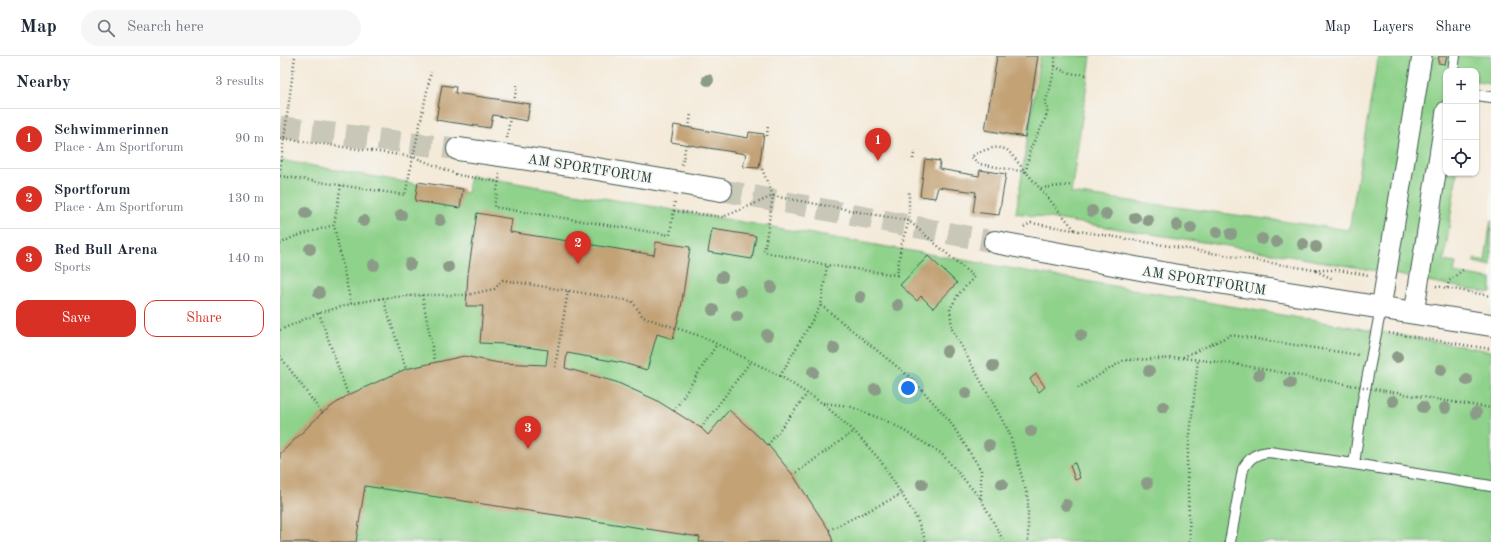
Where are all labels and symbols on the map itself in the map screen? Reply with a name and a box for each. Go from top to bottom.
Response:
pin: 1 [865,128,891,161]
street label: AM SPORTFORUM [527,152,653,186]
pin: 2 [565,231,591,264]
street label: AM SPORTFORUM [1141,264,1267,298]
your location [898,378,918,398]
pin: 3 [515,416,541,449]

